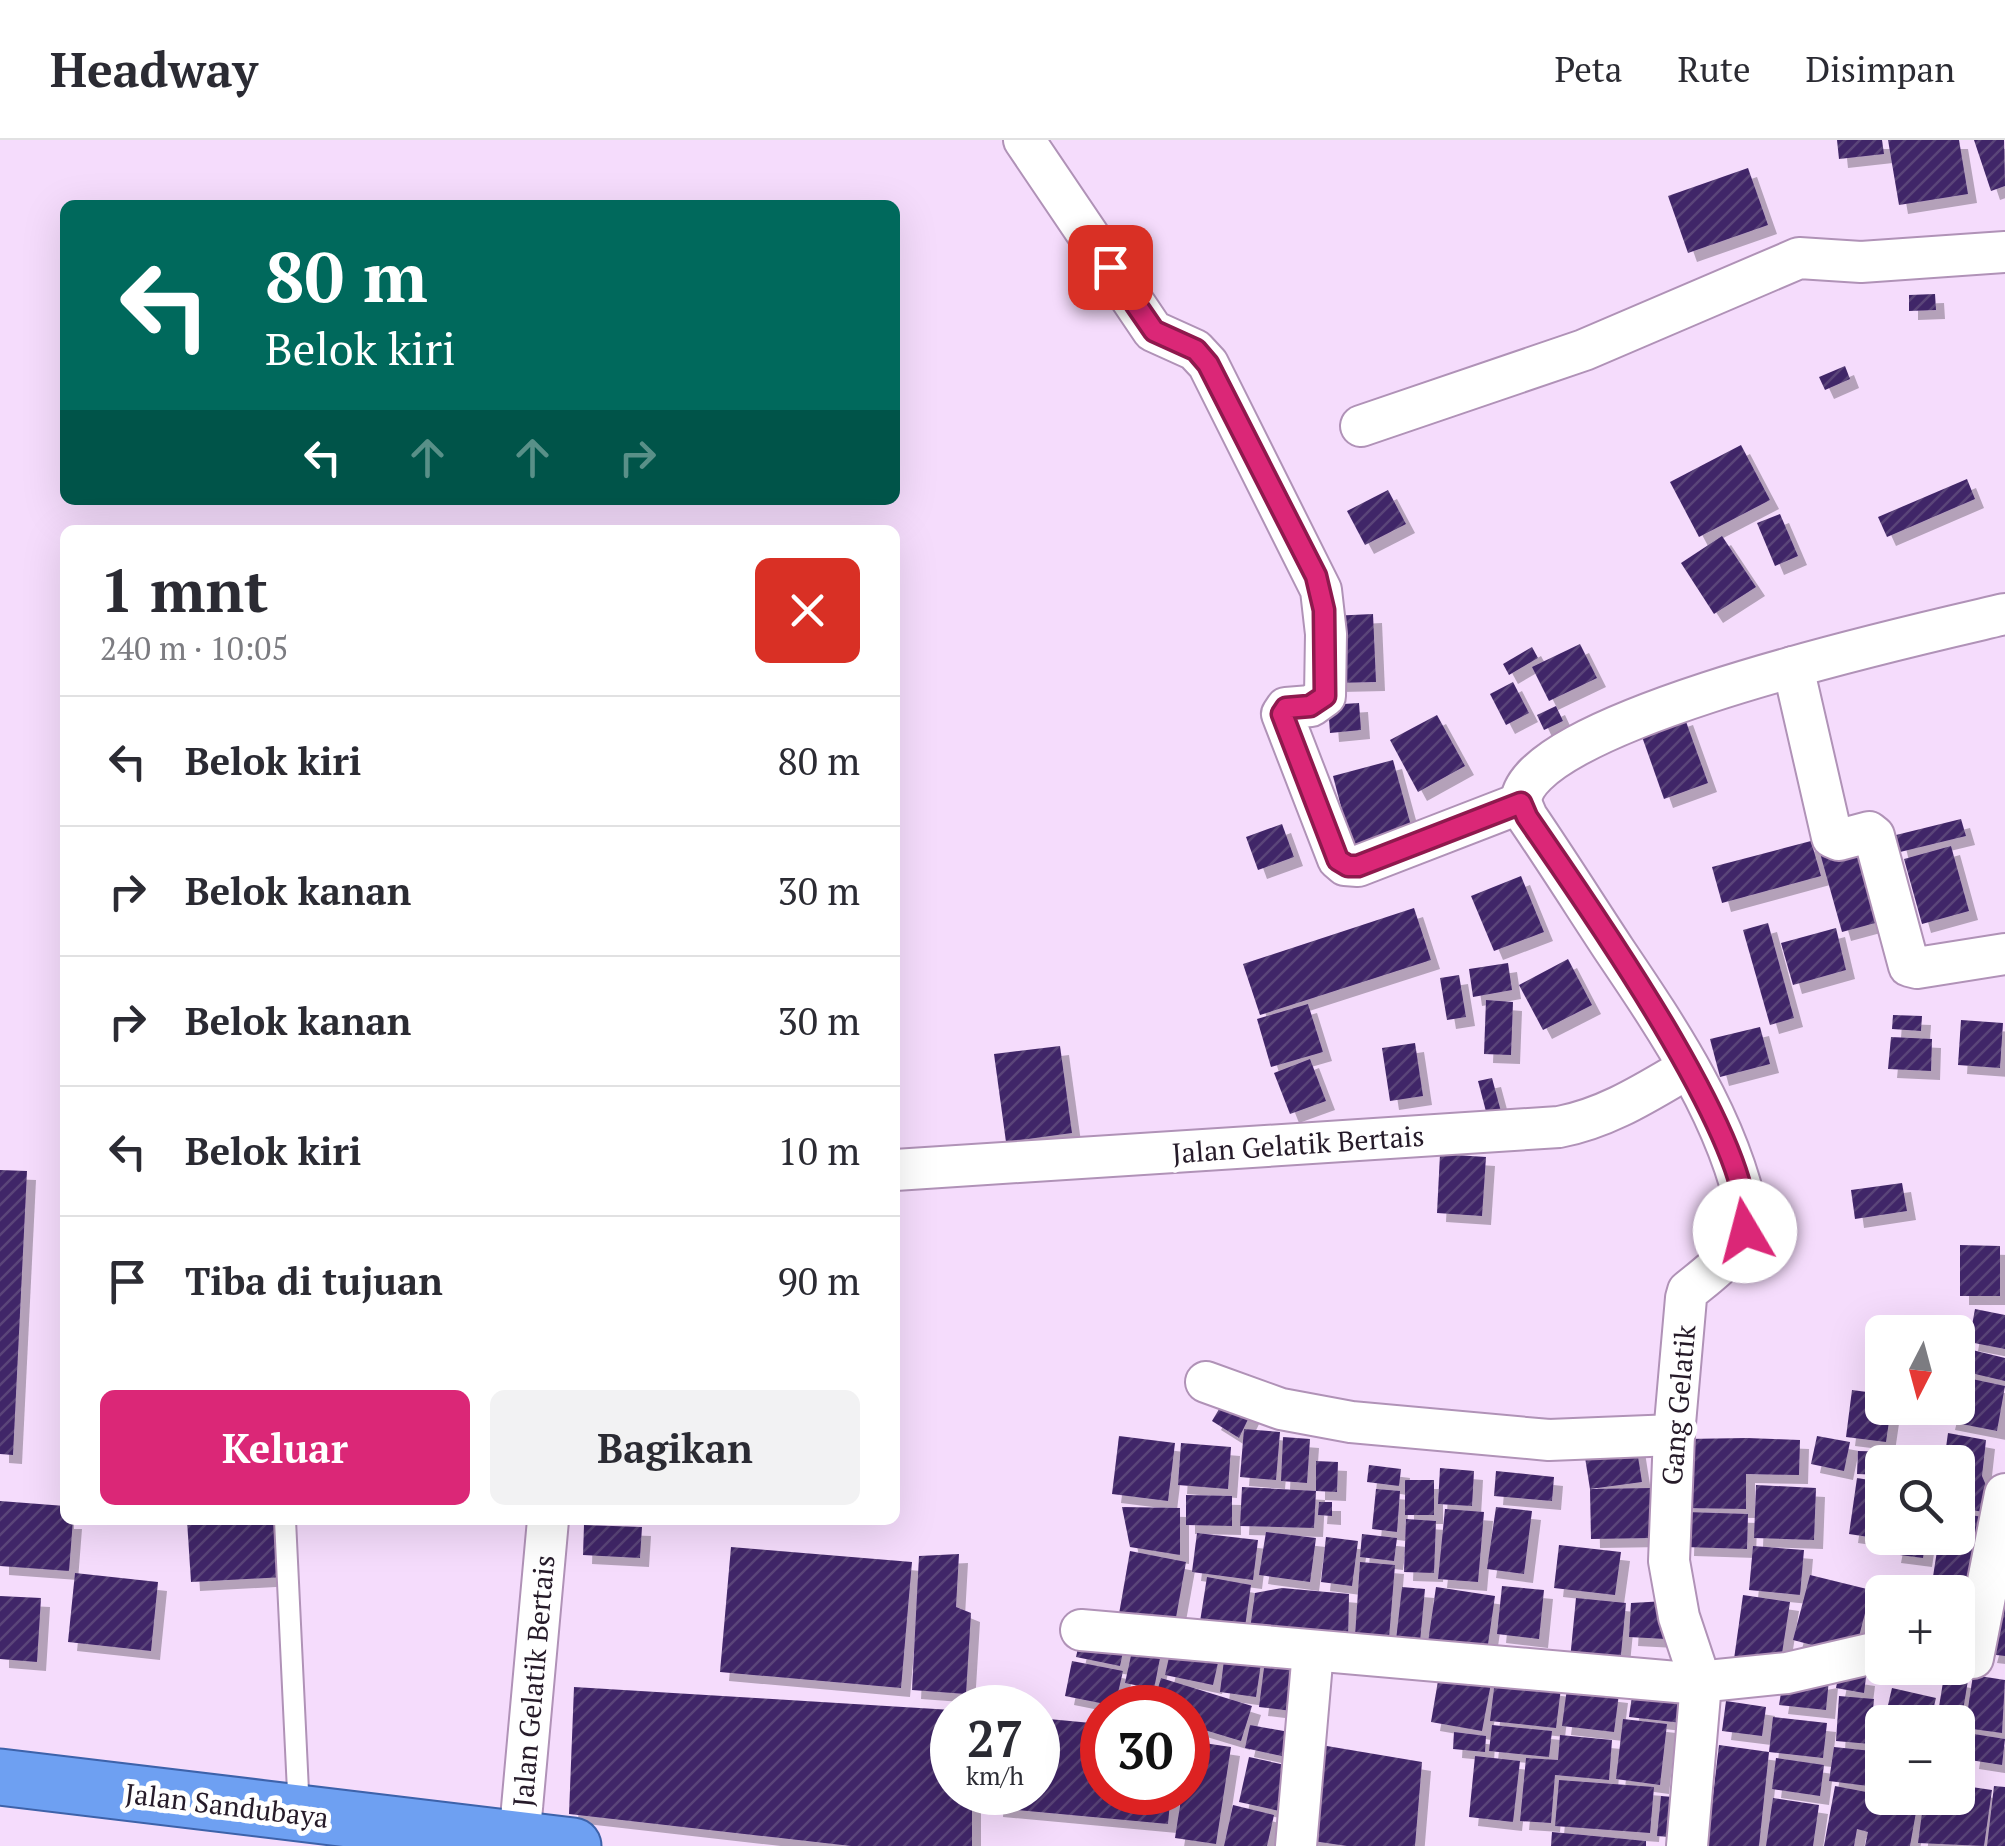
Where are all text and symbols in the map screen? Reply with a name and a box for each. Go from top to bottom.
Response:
text: Headway [50,37,258,101]
text: Peta [1554,46,1623,92]
text: Rute [1678,46,1751,92]
text: Disimpan [1806,46,1955,92]
pin [1068,225,1153,310]
text: 80 m [265,229,428,322]
icon: left [100,240,230,370]
icon: arrive [1083,240,1138,295]
text: Belok kiri [265,318,456,378]
icon: left [295,430,350,485]
icon: ahead [400,430,455,485]
icon: ahead [505,430,560,485]
icon: right [610,430,665,485]
text: 1 mnt [100,550,268,629]
button: close [755,558,860,663]
text: 240 m · 10:05 [100,627,288,669]
icon: left [100,734,155,789]
text: Belok kiri [185,736,361,786]
text: 80 m [777,736,860,786]
icon: right [100,864,155,919]
text: Belok kanan [185,866,411,916]
text: 30 m [777,866,860,916]
icon: right [100,994,155,1049]
text: Belok kanan [185,996,411,1046]
text: 30 m [777,996,860,1046]
street label: Jalan Gelatik Bertais [1171,1117,1425,1171]
icon: left [100,1124,155,1179]
text: Belok kiri [185,1126,361,1176]
text: 10 m [777,1126,860,1176]
position arrow [1693,1179,1797,1283]
icon: arrive [100,1254,155,1309]
text: Tiba di tujuan [185,1256,443,1306]
text: 90 m [777,1256,860,1306]
north arrow [1865,1315,1975,1425]
map controls [1865,1315,1975,1815]
street label: Gang Gelatik [1653,1323,1703,1487]
button: Keluar [100,1390,470,1505]
button: Bagikan [490,1390,860,1505]
button: search [1865,1445,1975,1555]
street label: Jalan Gelatik Bertais [504,1553,562,1809]
button: + [1865,1575,1975,1685]
speed limit sign: 30 [1080,1685,1210,1815]
text: 27 [967,1705,1023,1771]
button: − [1865,1705,1975,1815]
text: km/h [966,1759,1024,1792]
street label: Jalan Sandubaya [123,1774,331,1836]

